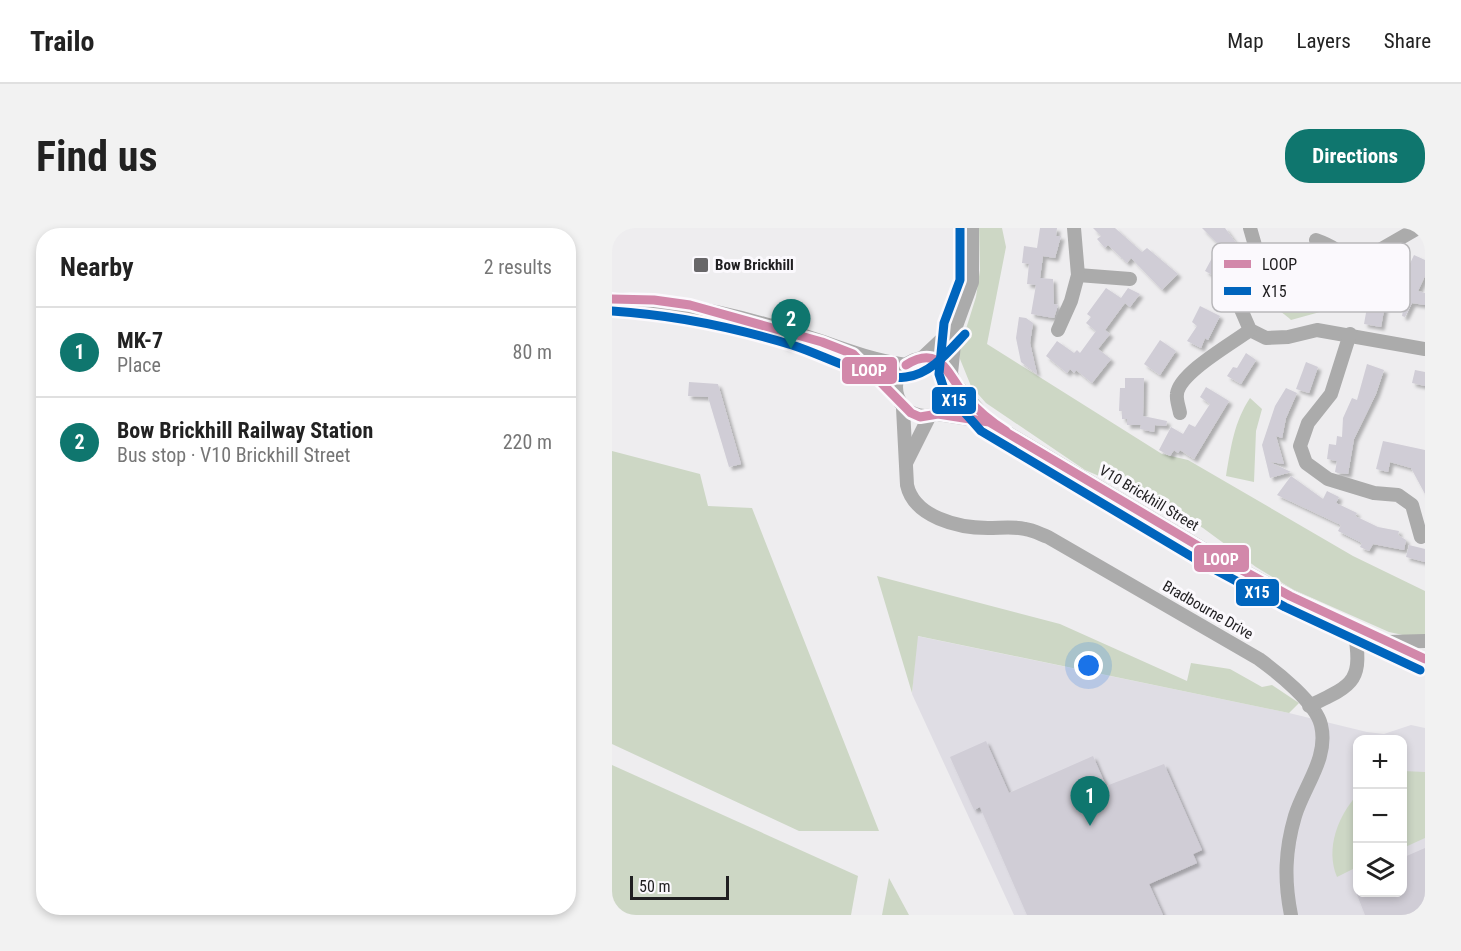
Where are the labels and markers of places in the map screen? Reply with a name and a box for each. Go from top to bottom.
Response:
marker: Bow Brickhill [692,256,710,274]
place label: Bow Brickhill [715,256,794,274]
pin: 2 [772,300,810,349]
pin: 1 [1070,776,1110,826]

